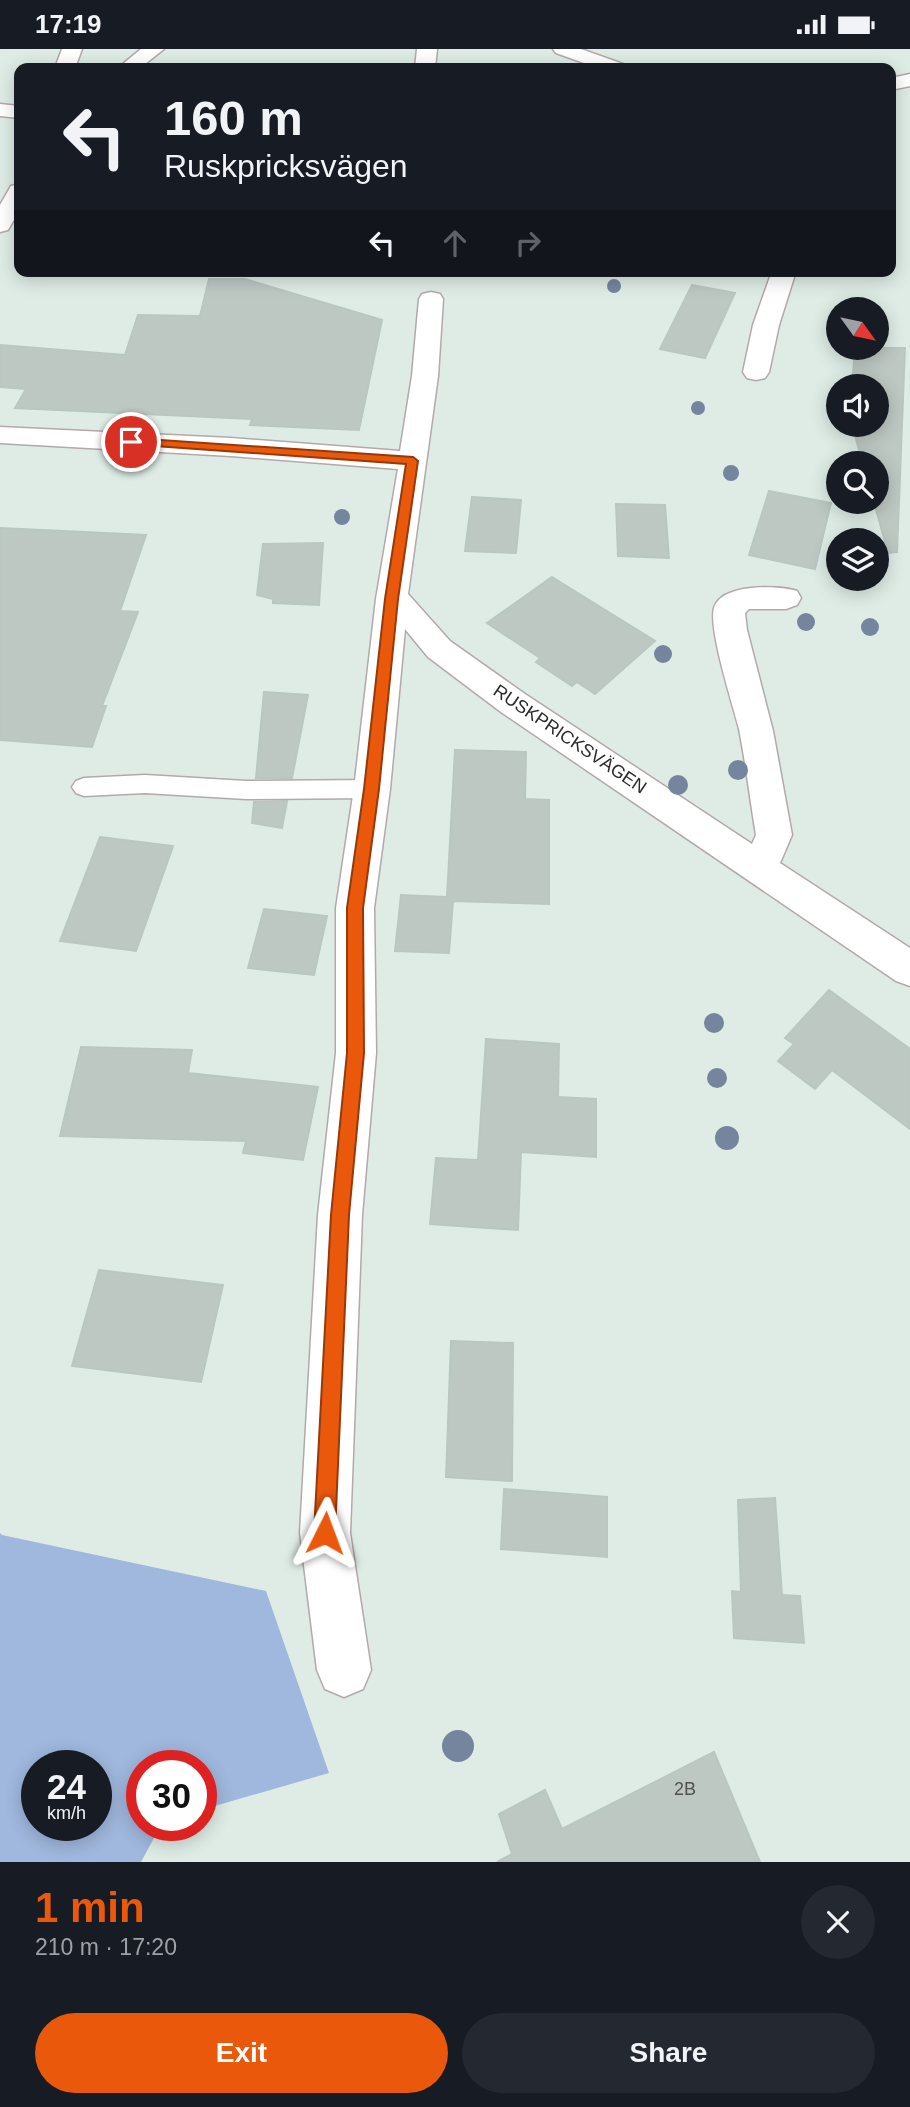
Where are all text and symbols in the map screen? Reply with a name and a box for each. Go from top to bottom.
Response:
text: 17:19 [35,9,102,39]
icon: left [49,91,140,182]
text: 160 m [164,91,303,145]
text: Ruskpricksvägen [164,148,408,184]
icon: left [363,224,401,262]
icon: ahead [436,224,474,262]
icon: right [509,224,547,262]
north arrow [826,297,889,361]
map controls [826,297,889,591]
button: sound [826,374,889,437]
pin [101,412,161,472]
icon: arrive [112,423,150,461]
button: search [826,451,889,514]
button: layers [826,528,889,591]
street label: RUSKPRICKSVÄGEN [490,680,650,798]
position arrow [288,1496,362,1570]
speed limit sign: 30 [126,1750,217,1841]
text: 24 [47,1767,86,1806]
house number: 2B [674,1779,696,1799]
text: km/h [47,1803,86,1823]
text: 1 min [35,1884,145,1931]
button: close [801,1885,875,1959]
text: 210 m · 17:20 [35,1934,177,1960]
button: Exit [35,2013,448,2093]
button: Share [462,2013,875,2093]

